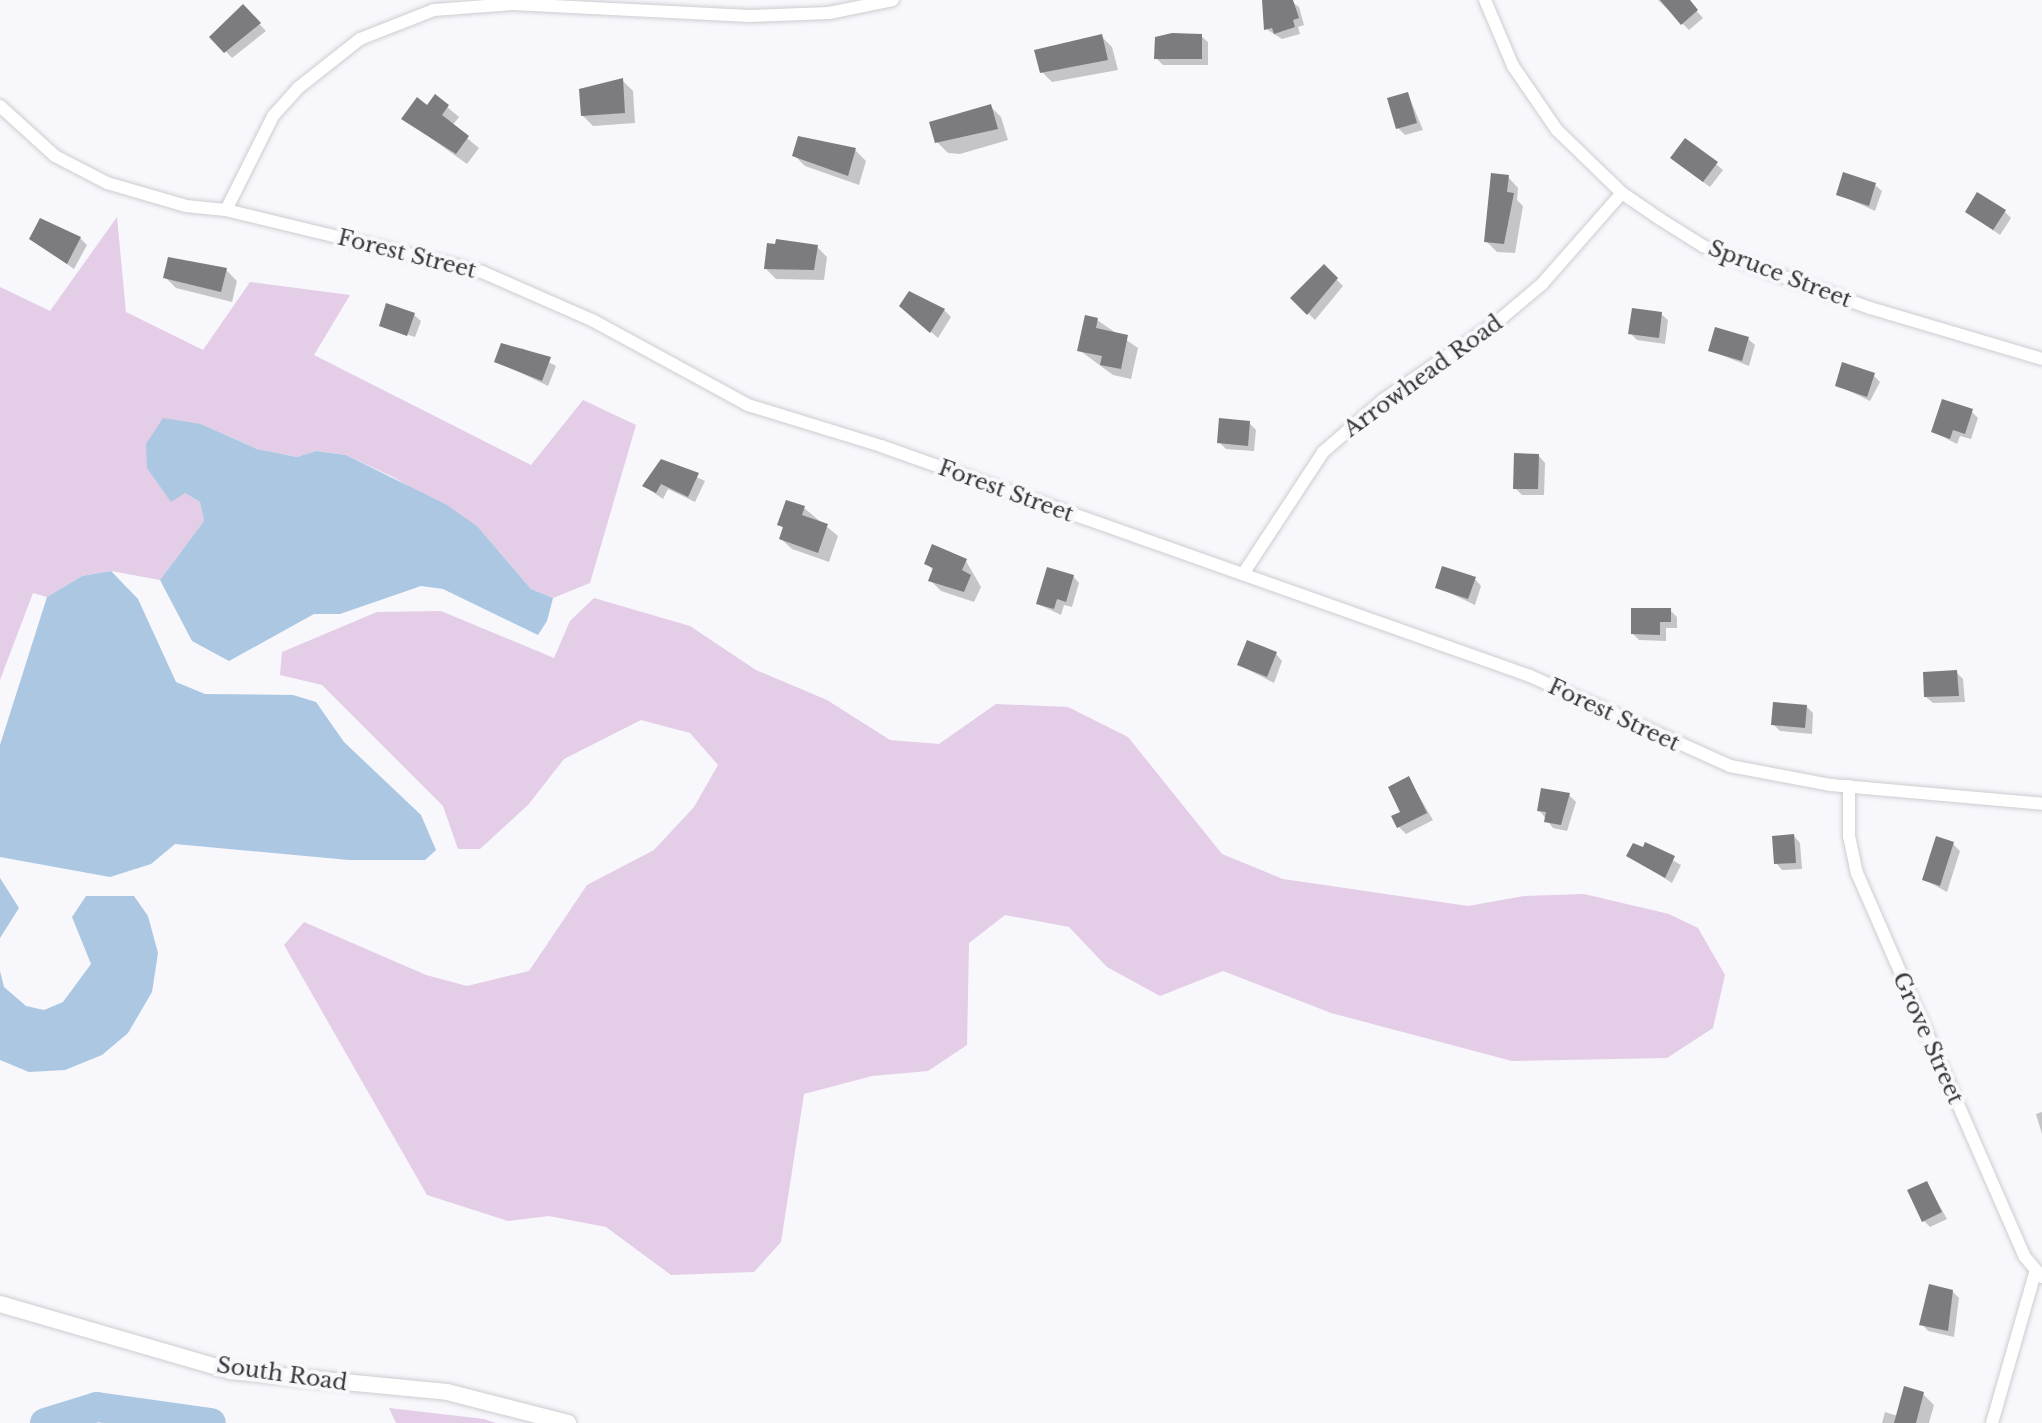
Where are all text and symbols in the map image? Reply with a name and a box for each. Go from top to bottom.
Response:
street label: Forest Street [335,224,479,284]
street label: Spruce Street [1705,235,1855,313]
street label: Arrowhead Road [1338,309,1508,443]
street label: Forest Street [935,454,1077,528]
street label: Forest Street [1544,673,1684,757]
street label: Grove Street [1887,968,1969,1108]
street label: South Road [215,1352,349,1396]

